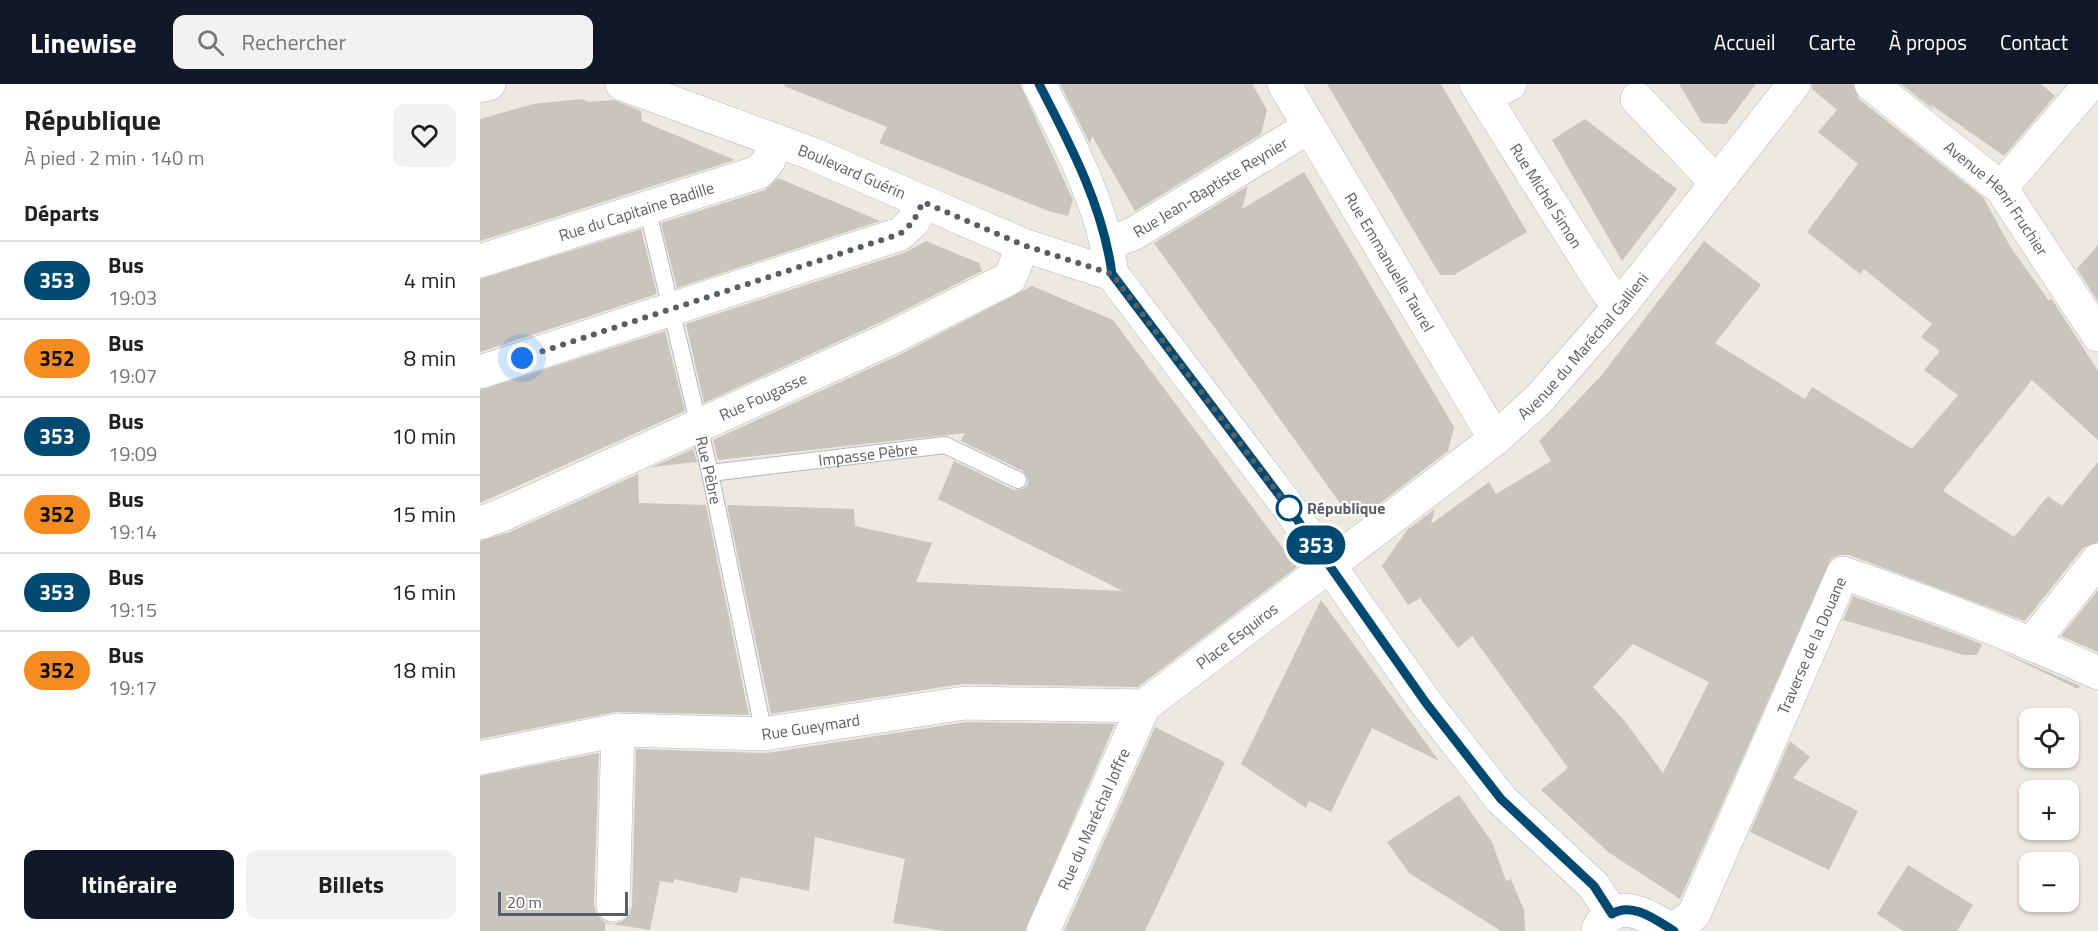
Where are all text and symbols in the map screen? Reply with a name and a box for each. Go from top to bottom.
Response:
search box [173,15,593,69]
text: Linewise [30,21,137,64]
text: Rechercher [242,25,346,59]
icon: search [194,26,227,59]
text: Accueil [1714,26,1776,58]
text: Carte [1809,26,1856,58]
text: À propos [1889,26,1967,58]
text: Contact [2000,26,2068,58]
text: République [24,98,161,141]
button: heart [393,104,456,167]
street label: Rue Jean-Baptiste Reynier [1128,130,1293,243]
street label: Avenue Henri Fruchier [1939,135,2055,261]
street label: Boulevard Guérin [795,138,910,205]
street label: Rue Michel Simon [1504,138,1589,253]
text: À pied · 2 min · 140 m [24,142,204,173]
street label: Rue du Capitaine Badille [555,175,717,247]
street label: Rue Emmanuelle Taurel [1339,188,1441,336]
text: Départs [24,196,99,230]
text: Bus [108,248,144,282]
text: 4 min [404,263,456,297]
text: 353 [39,264,75,296]
street label: Avenue du Maréchal Gallieni [1512,267,1654,425]
text: 19:03 [108,282,157,313]
text: Bus [108,326,144,360]
text: 8 min [404,341,456,375]
text: 352 [39,342,75,374]
your location [507,343,537,373]
text: 19:07 [108,360,157,391]
street label: Rue Fougasse [715,366,811,427]
text: Bus [108,404,144,438]
text: 10 min [391,419,456,453]
text: 353 [39,420,75,452]
street label: Rue Pèbre [690,434,728,506]
street label: Impasse Pèbre [817,436,919,472]
text: 19:09 [108,438,157,469]
text: Bus [108,482,144,516]
marker: République [1276,495,1302,521]
place label: République [1307,496,1385,520]
text: 15 min [391,497,456,531]
text: 352 [39,498,75,530]
text: 19:14 [108,516,157,547]
line badge: 353 [1282,526,1350,564]
text: 353 [1298,529,1334,561]
text: Bus [108,560,144,594]
street label: Traverse de la Douane [1771,573,1852,718]
text: 16 min [391,575,456,609]
text: 353 [39,576,75,608]
text: 19:15 [108,594,157,625]
street label: Place Esquiros [1191,597,1283,675]
text: Bus [108,638,144,672]
text: 18 min [391,653,456,687]
text: 352 [39,654,75,686]
text: 19:17 [108,672,157,703]
street label: Rue Gueymard [760,707,861,746]
map controls [2019,708,2079,912]
button: locate [2019,708,2079,768]
street label: Rue du Maréchal Joffre [1051,744,1136,894]
button: + [2019,780,2079,840]
button: Itinéraire [24,850,234,919]
button: Billets [246,850,456,919]
button: − [2019,852,2079,912]
scale bar [498,889,628,916]
text: 20 m [507,890,542,914]

